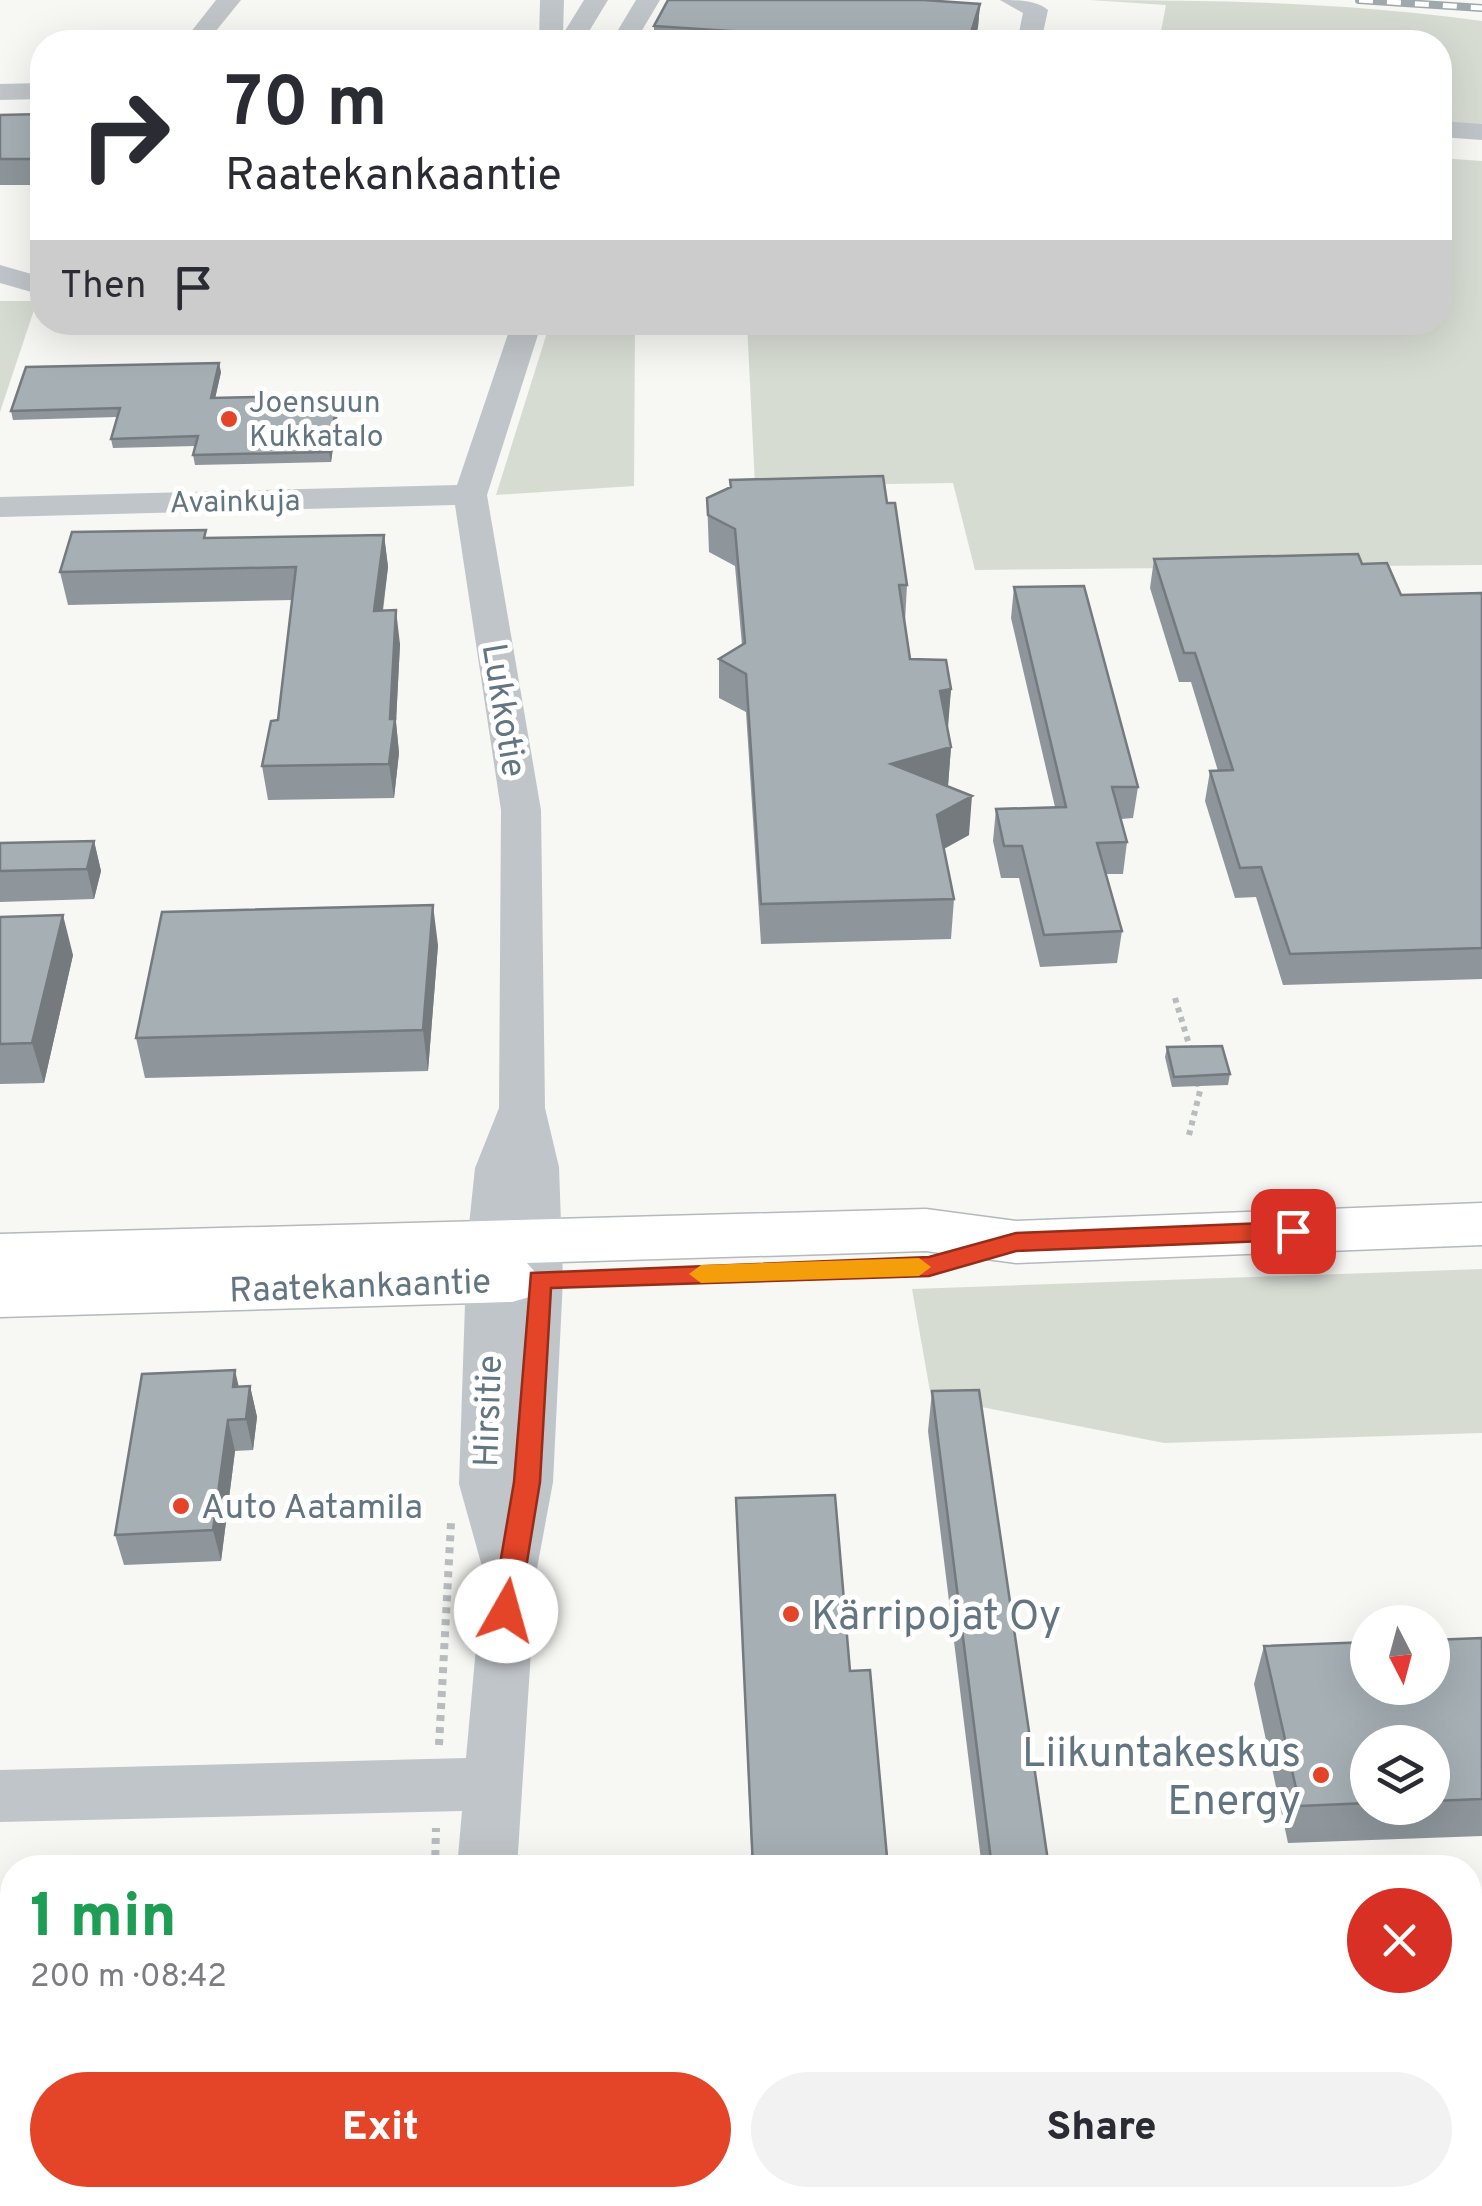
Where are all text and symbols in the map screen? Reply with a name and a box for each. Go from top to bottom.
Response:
text: 70 m [225,62,388,151]
icon: right [60,70,190,200]
text: Raatekankaantie [225,149,562,206]
icon: arrive [166,260,221,315]
text: Then [60,263,146,312]
place label: Joensuun Kukkatalo [249,386,383,457]
marker: Joensuun Kukkatalo [218,408,240,430]
street label: Avainkuja [169,484,301,523]
street label: Lukkotie [470,640,534,780]
pin [1251,1189,1336,1274]
icon: arrive [1266,1204,1321,1259]
street label: Raatekankaantie [228,1261,492,1315]
street label: Hirsitie [466,1354,514,1468]
place label: Auto Aatamila [201,1487,423,1531]
marker: Auto Aatamila [170,1495,192,1517]
position arrow [454,1559,558,1663]
place label: Kärripojat Oy [811,1592,1061,1645]
marker: Kärripojat Oy [780,1603,802,1625]
north arrow [1350,1605,1450,1705]
map controls [1350,1605,1450,1825]
button: layers [1350,1725,1450,1825]
place label: Liikuntakeskus Energy [1022,1729,1301,1830]
marker: Liikuntakeskus Energy [1310,1764,1332,1786]
text: 1 min [30,1882,177,1958]
button: close [1347,1888,1452,1993]
text: 200 m · 08:42 [30,1958,227,1998]
button: Exit [30,2072,731,2187]
button: Share [751,2072,1452,2187]

